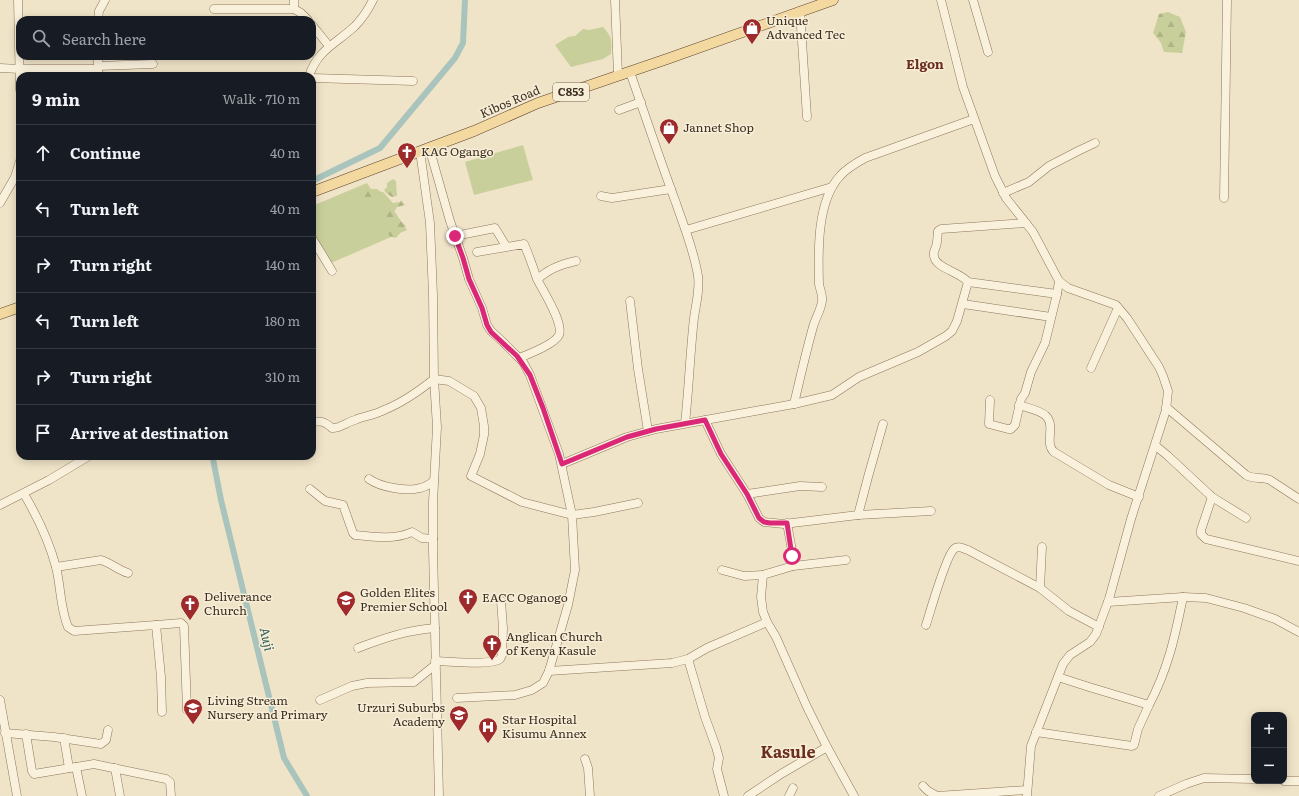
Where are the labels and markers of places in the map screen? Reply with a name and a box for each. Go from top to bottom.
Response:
place label: Unique Advanced Tec [766,11,845,43]
shop icon: Unique Advanced Tec [741,17,763,45]
shop icon: Jannet Shop [658,117,680,145]
place label: Jannet Shop [683,118,754,136]
church icon: KAG Ogango [396,141,418,169]
place label: KAG Ogango [421,142,494,160]
place label: Golden Elites Premier School [360,583,448,615]
place label: Deliverance Church [204,587,272,619]
church icon: EACC Oganogo [457,587,479,615]
place label: EACC Oganogo [482,588,568,606]
school or university icon: Golden Elites Premier School [335,589,357,617]
church icon: Deliverance Church [179,593,201,621]
place label: Anglican Church of Kenya Kasule [506,627,603,659]
church icon: Anglican Church of Kenya Kasule [481,633,503,661]
place label: Living Stream Nursery and Primary [207,691,328,723]
school or university icon: Living Stream Nursery and Primary [182,697,204,725]
place label: Urzuri Suburbs Academy [357,698,446,730]
school or university icon: Urzuri Suburbs Academy [448,704,470,732]
place label: Star Hospital Kisumu Annex [502,710,587,742]
hospital icon: Star Hospital Kisumu Annex [477,716,499,744]

